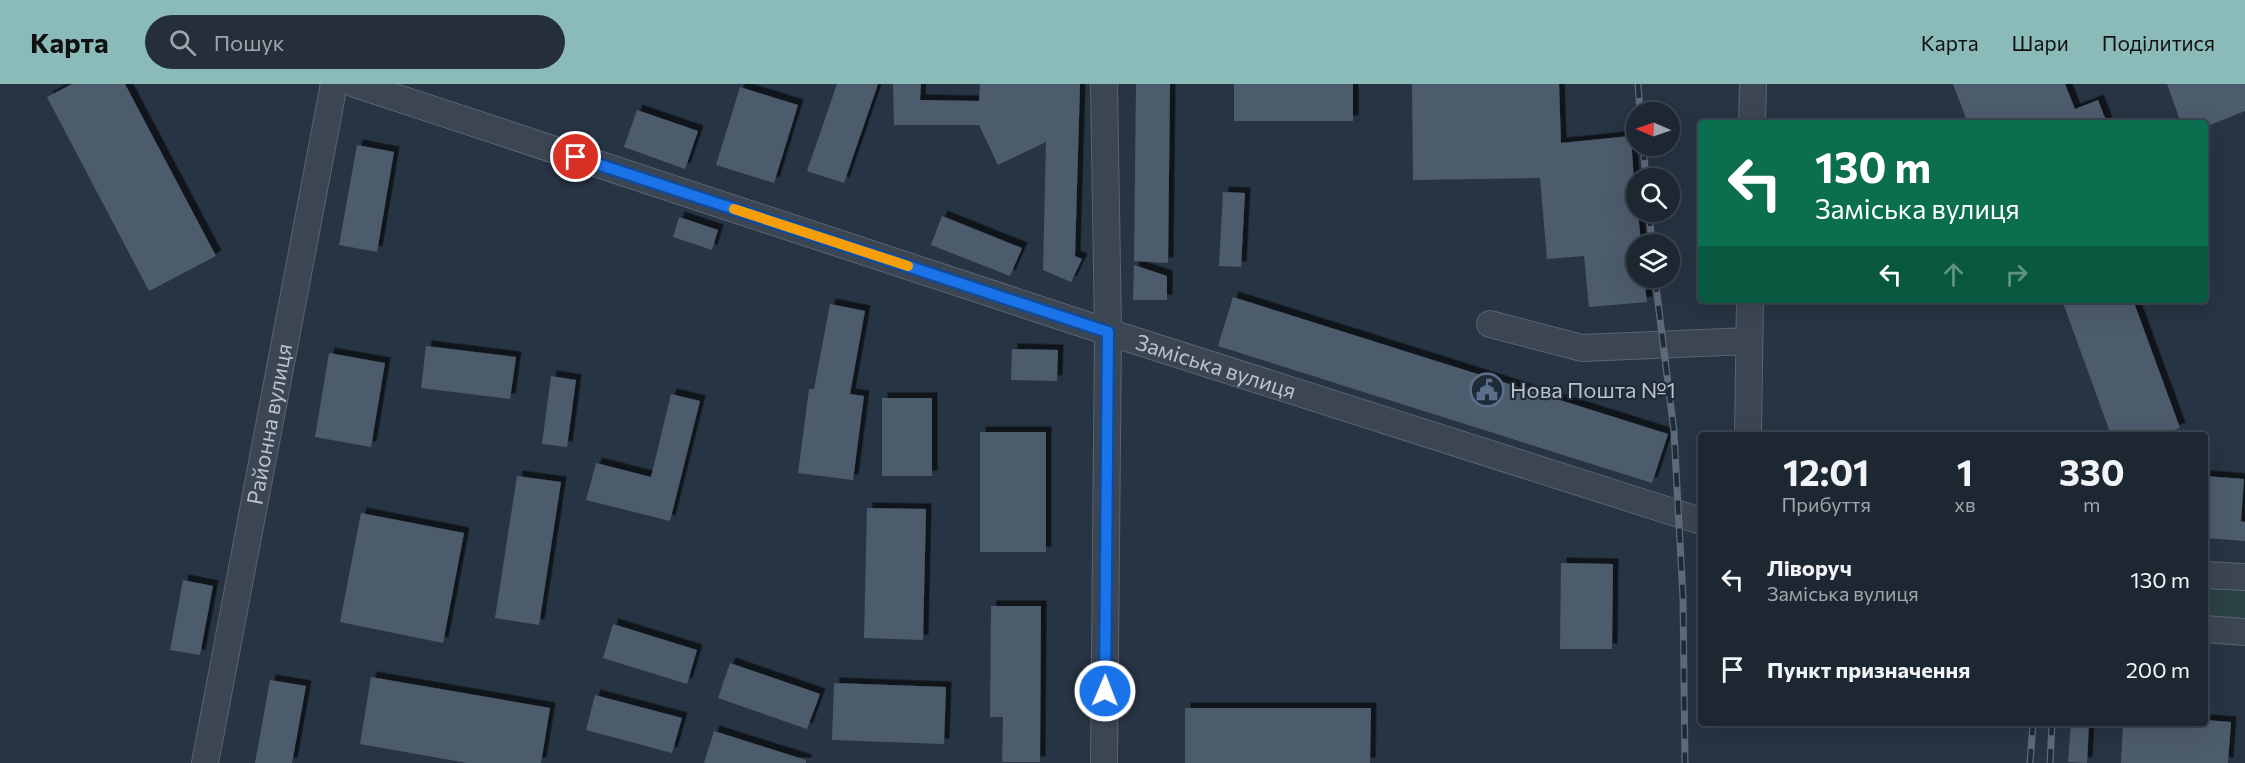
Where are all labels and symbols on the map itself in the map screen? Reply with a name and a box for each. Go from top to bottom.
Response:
north arrow [1626,102,1680,156]
pin [550,131,601,182]
street label: Заміська вулиця [1132,328,1300,404]
street label: Районна вулиця [240,341,297,507]
public building icon: Нова Пошта №1 [1469,372,1505,408]
place label: Нова Пошта №1 [1510,376,1676,403]
position arrow [1073,659,1137,723]

